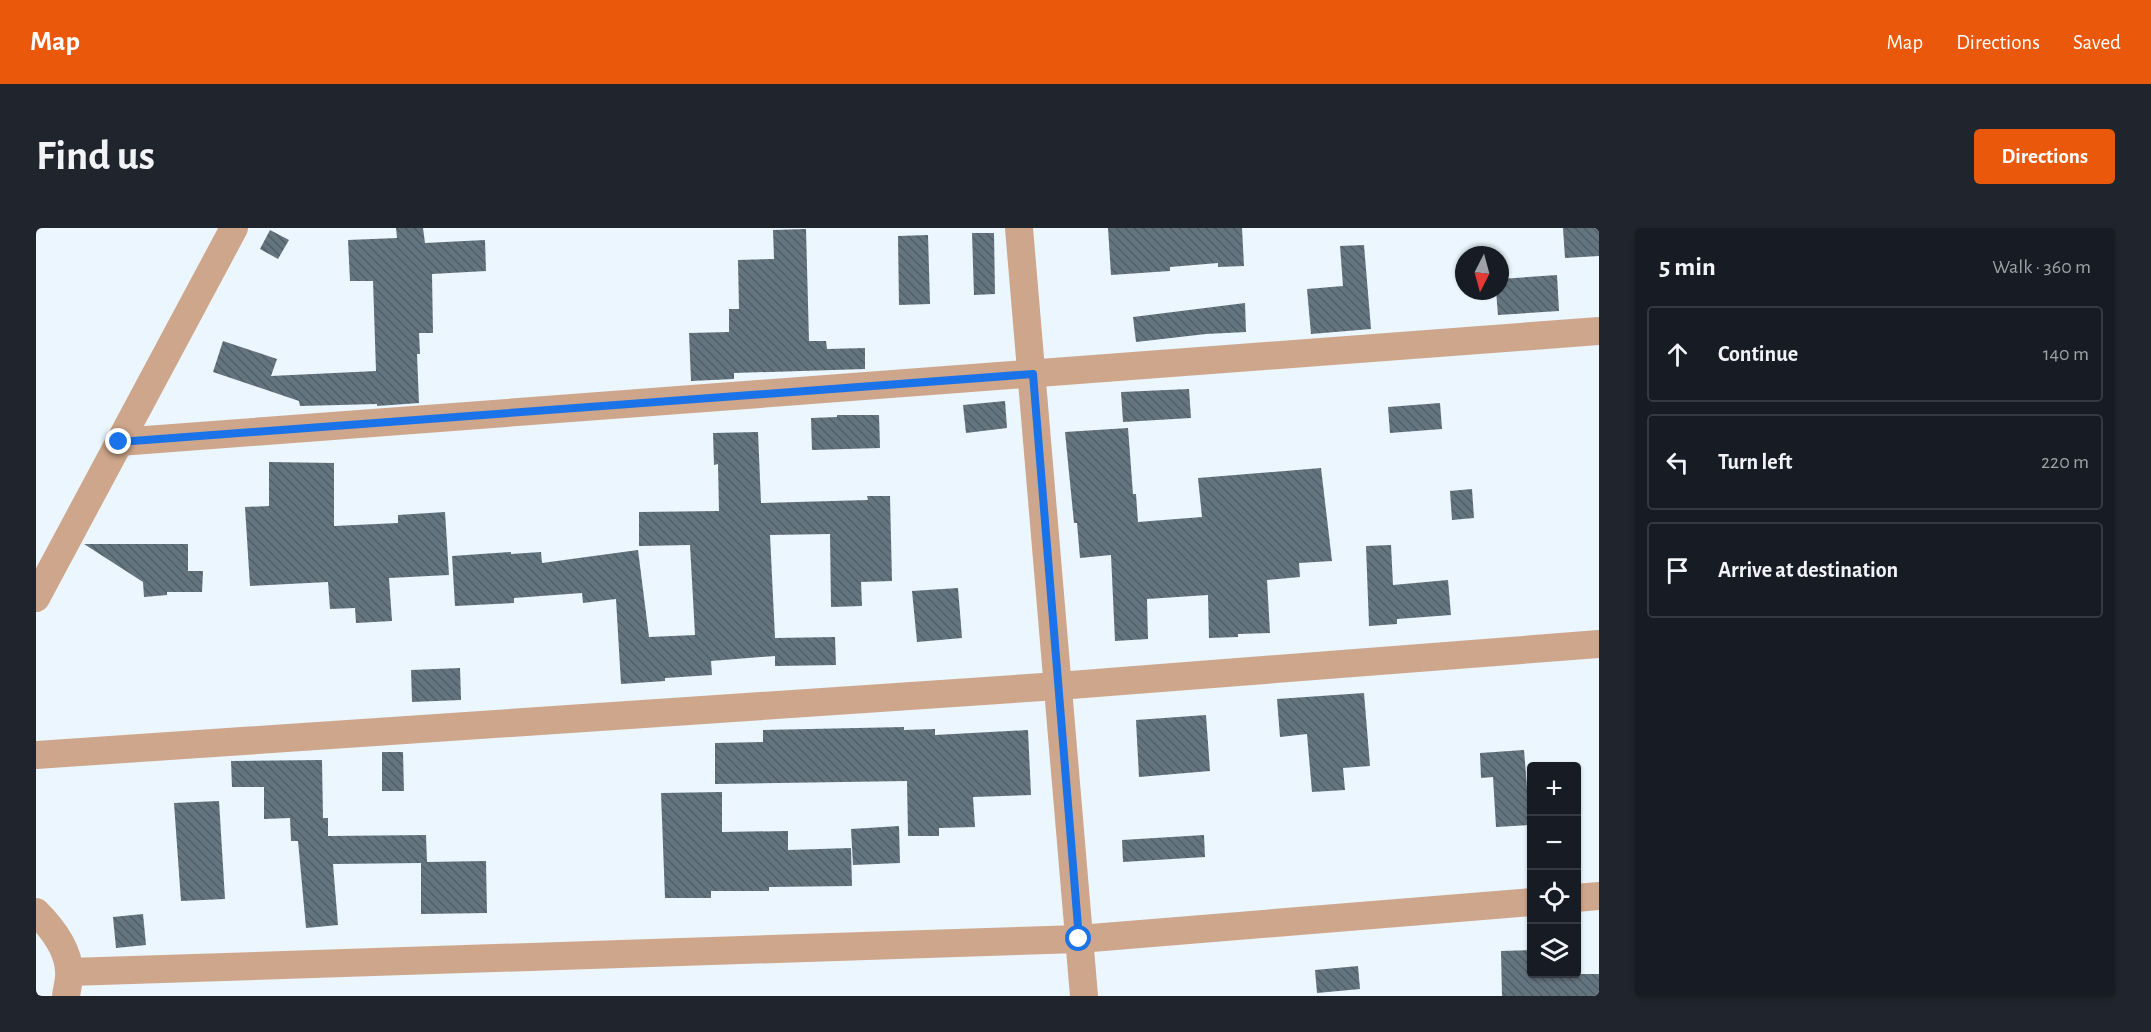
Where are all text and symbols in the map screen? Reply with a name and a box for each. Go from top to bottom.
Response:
text: Map [30,28,80,56]
text: Map [1887,32,1923,53]
text: Directions [1956,32,2040,53]
text: Saved [2073,32,2121,53]
button: Directions [1974,129,2115,184]
text: Find us [36,135,155,177]
north arrow [1455,246,1509,300]
text: 5 min [1659,254,1716,280]
text: Walk · 360 m [1992,257,2091,277]
icon: ahead [1661,338,1694,371]
text: Continue [1718,343,1798,365]
text: 140 m [2043,344,2089,364]
route end [105,428,131,454]
icon: left [1661,446,1694,479]
text: Turn left [1718,451,1792,473]
text: 220 m [2041,452,2089,472]
icon: arrive [1661,554,1694,587]
text: Arrive at destination [1718,559,1898,581]
map controls [1527,762,1581,978]
button: + [1527,762,1581,816]
button: − [1527,816,1581,870]
button: locate [1527,870,1581,924]
button: layers [1527,924,1581,978]
route start [1065,925,1091,951]

